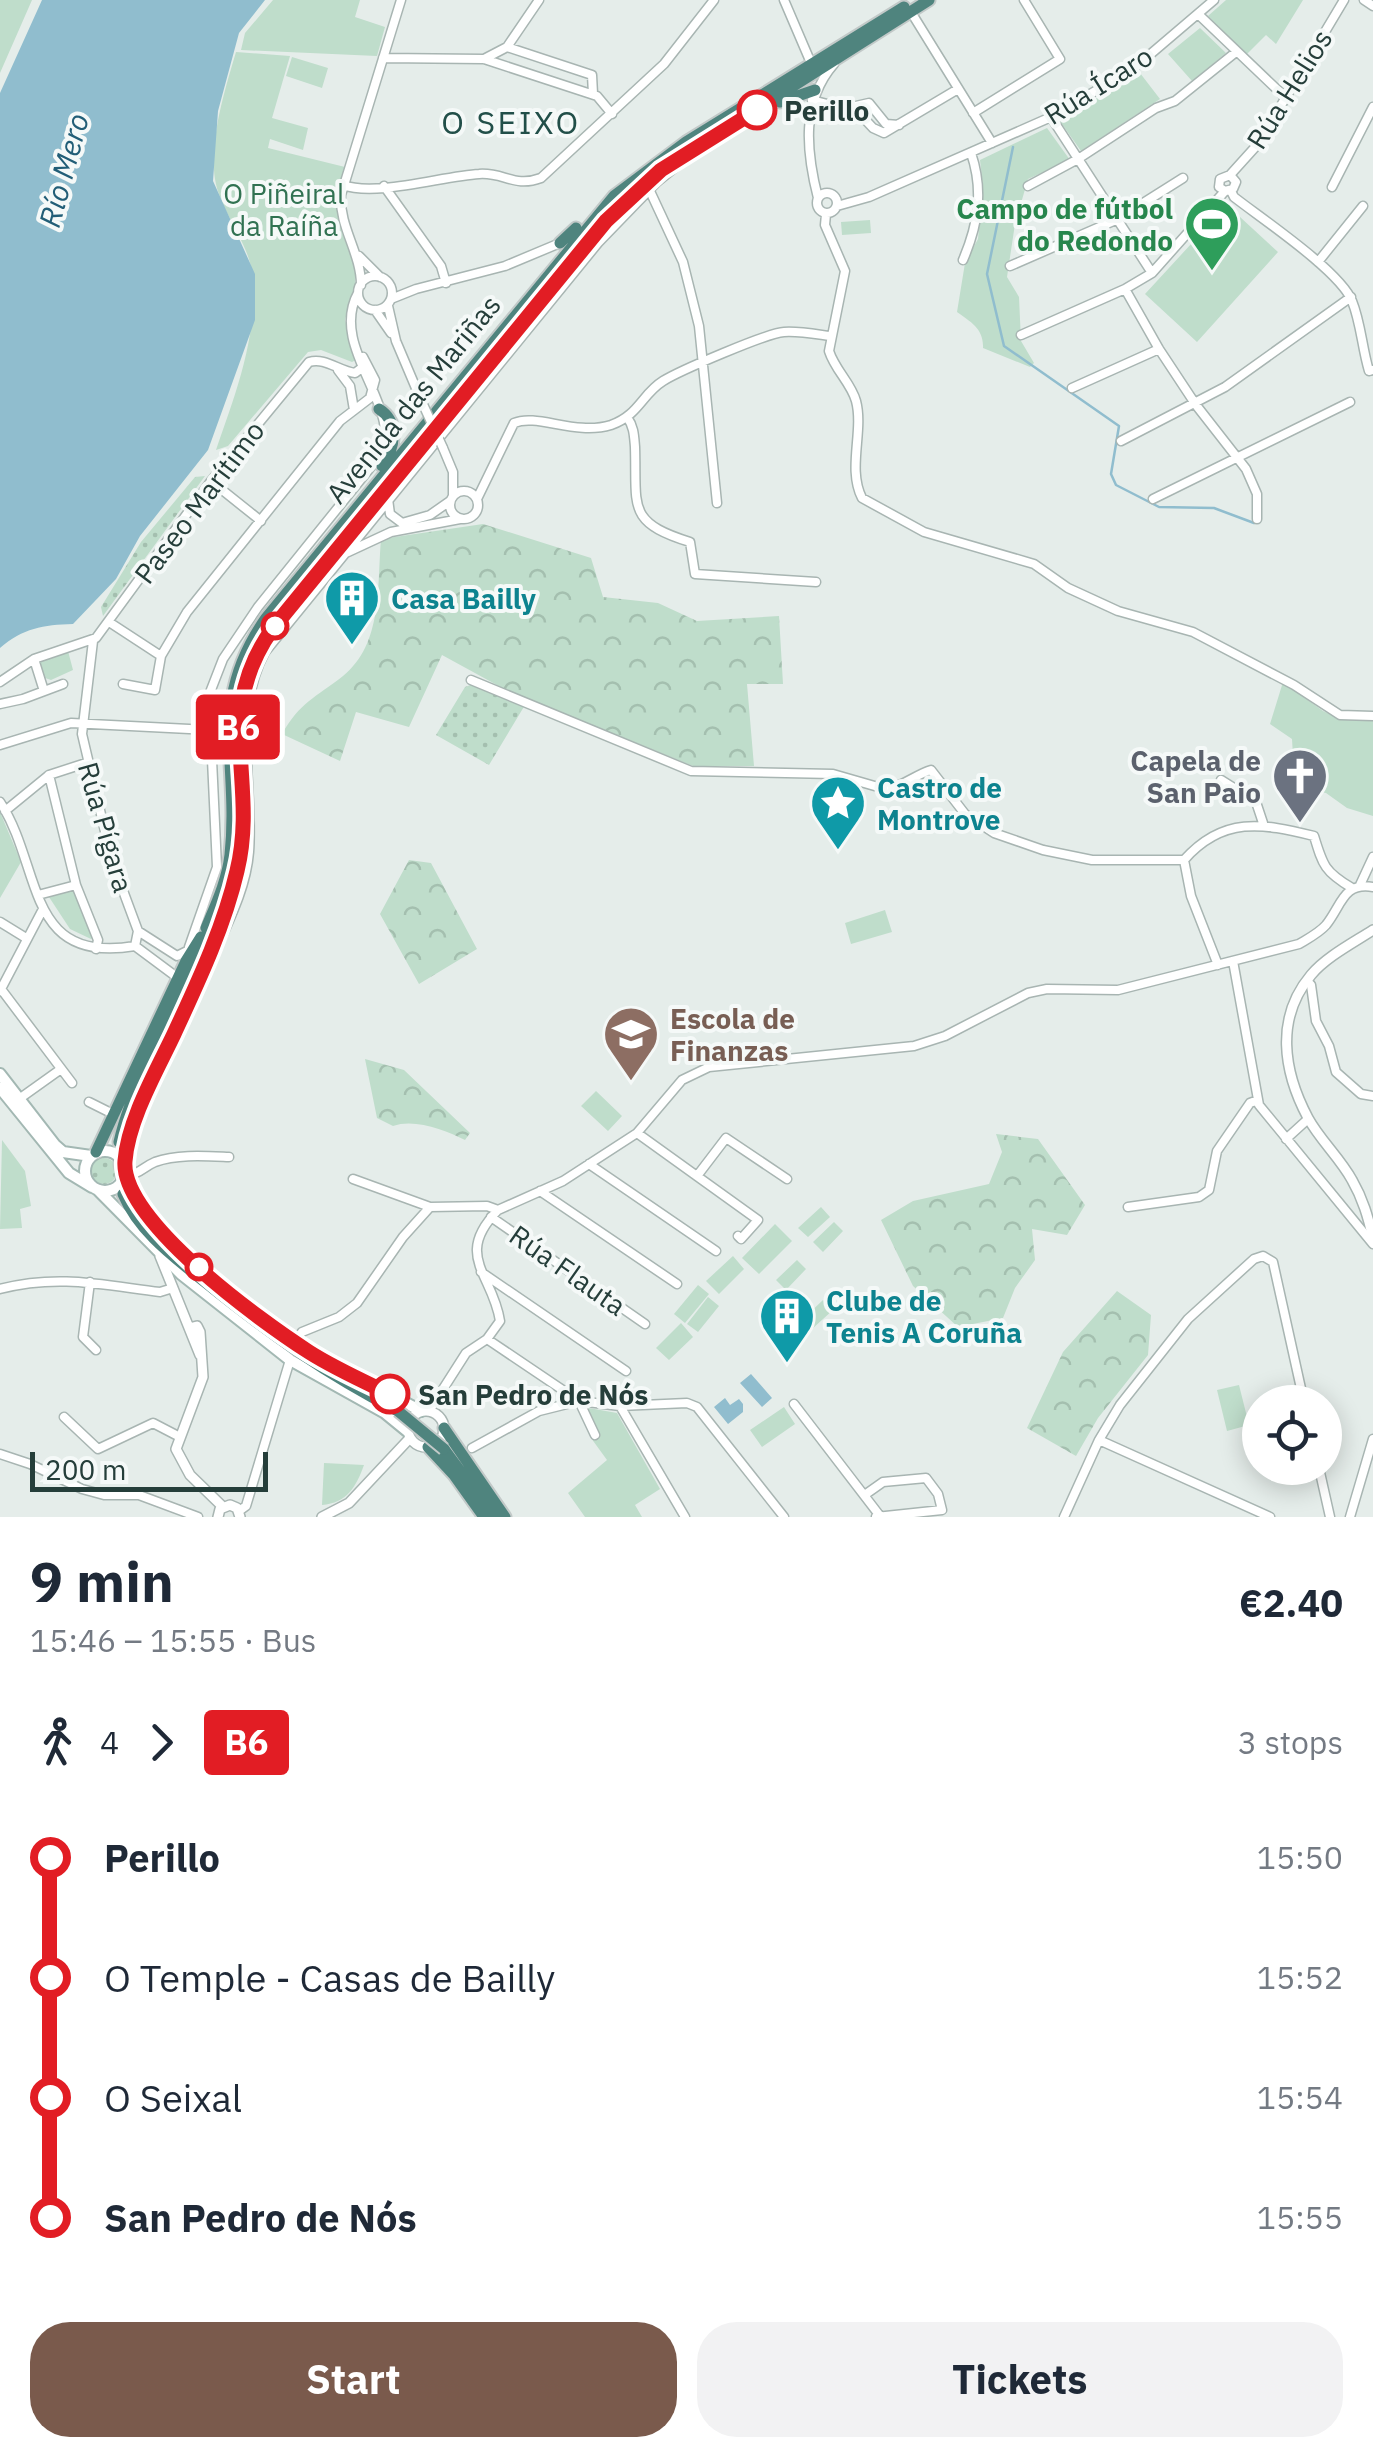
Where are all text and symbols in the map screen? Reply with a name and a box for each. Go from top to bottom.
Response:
street label: Rúa Helios [1238,22,1340,156]
street label: Rúa Ícaro [1037,37,1159,133]
marker: Perillo [738,91,776,129]
place label: Perillo [784,92,869,129]
district label: O SEIXO [441,101,581,143]
water label: Río Mero [29,109,97,231]
park label: O Piñeiral da Raíña [223,175,345,244]
place label: Campo de fútbol do Redondo [956,190,1173,259]
sports icon: Campo de fútbol do Redondo [1182,194,1242,273]
street label: Avenida das Mariñas [317,287,509,511]
street label: Paseo Marítimo [126,413,272,591]
building icon: Casa Bailly [322,568,382,647]
place label: Casa Bailly [391,580,536,617]
unlabelled marker [262,613,288,639]
line badge: B6 [193,694,283,760]
text: B6 [216,704,260,750]
place label: Capela de San Paio [1130,742,1261,811]
church icon: Capela de San Paio [1270,746,1330,825]
street label: Rúa Pígara [70,757,142,897]
place label: Castro de Montrove [877,769,1002,838]
place icon: Castro de Montrove [808,773,868,852]
place label: Escola de Finanzas [670,1000,795,1069]
school or university icon: Escola de Finanzas [601,1004,661,1083]
street label: Rúa Flauta [502,1216,634,1324]
unlabelled marker [186,1254,212,1280]
place label: Clube de Tenis A Coruña [826,1282,1022,1351]
building icon: Clube de Tenis A Coruña [757,1286,817,1365]
marker: San Pedro de Nós [371,1375,409,1413]
place label: San Pedro de Nós [418,1376,648,1413]
map controls [1242,1385,1342,1485]
button: locate [1242,1385,1342,1485]
scale bar [30,1447,268,1492]
text: 200 m [45,1451,126,1488]
text: 9 min [30,1546,174,1617]
text: €2.40 [1239,1578,1343,1627]
text: 15:46 – 15:55 · Bus [30,1619,316,1661]
icon: walk [30,1715,85,1770]
icon: forward [134,1715,189,1770]
text: B6 [224,1719,269,1765]
text: 4 [100,1721,119,1763]
text: 3 stops [1238,1721,1343,1763]
text: Perillo [104,1833,220,1882]
text: 15:50 [1257,1836,1343,1878]
text: O Temple - Casas de Bailly [104,1953,555,2002]
text: 15:52 [1257,1956,1343,1998]
text: O Seixal [104,2073,242,2122]
text: 15:54 [1257,2076,1343,2118]
text: San Pedro de Nós [104,2193,417,2242]
text: 15:55 [1257,2196,1343,2238]
button: Start [30,2322,677,2437]
button: Tickets [697,2322,1343,2437]

